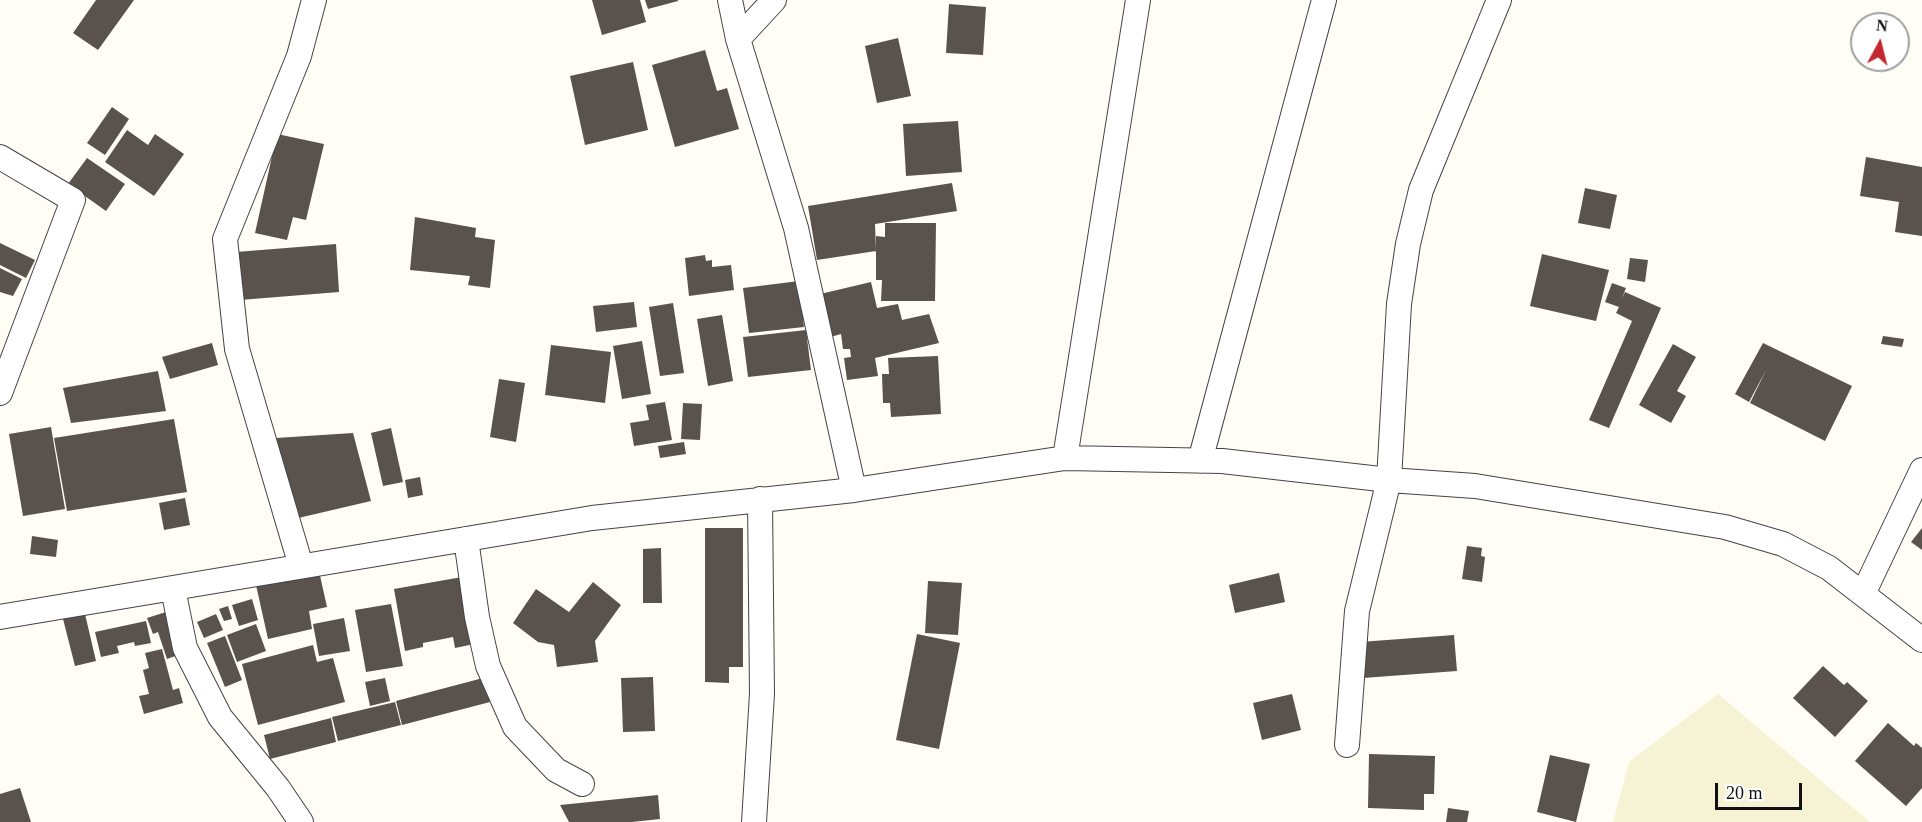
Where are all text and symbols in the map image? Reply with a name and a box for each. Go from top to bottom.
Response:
north arrow [1850,12,1910,72]
text: N [1875,16,1889,35]
scale bar [1718,771,1805,809]
text: 20 m [1726,783,1763,803]

